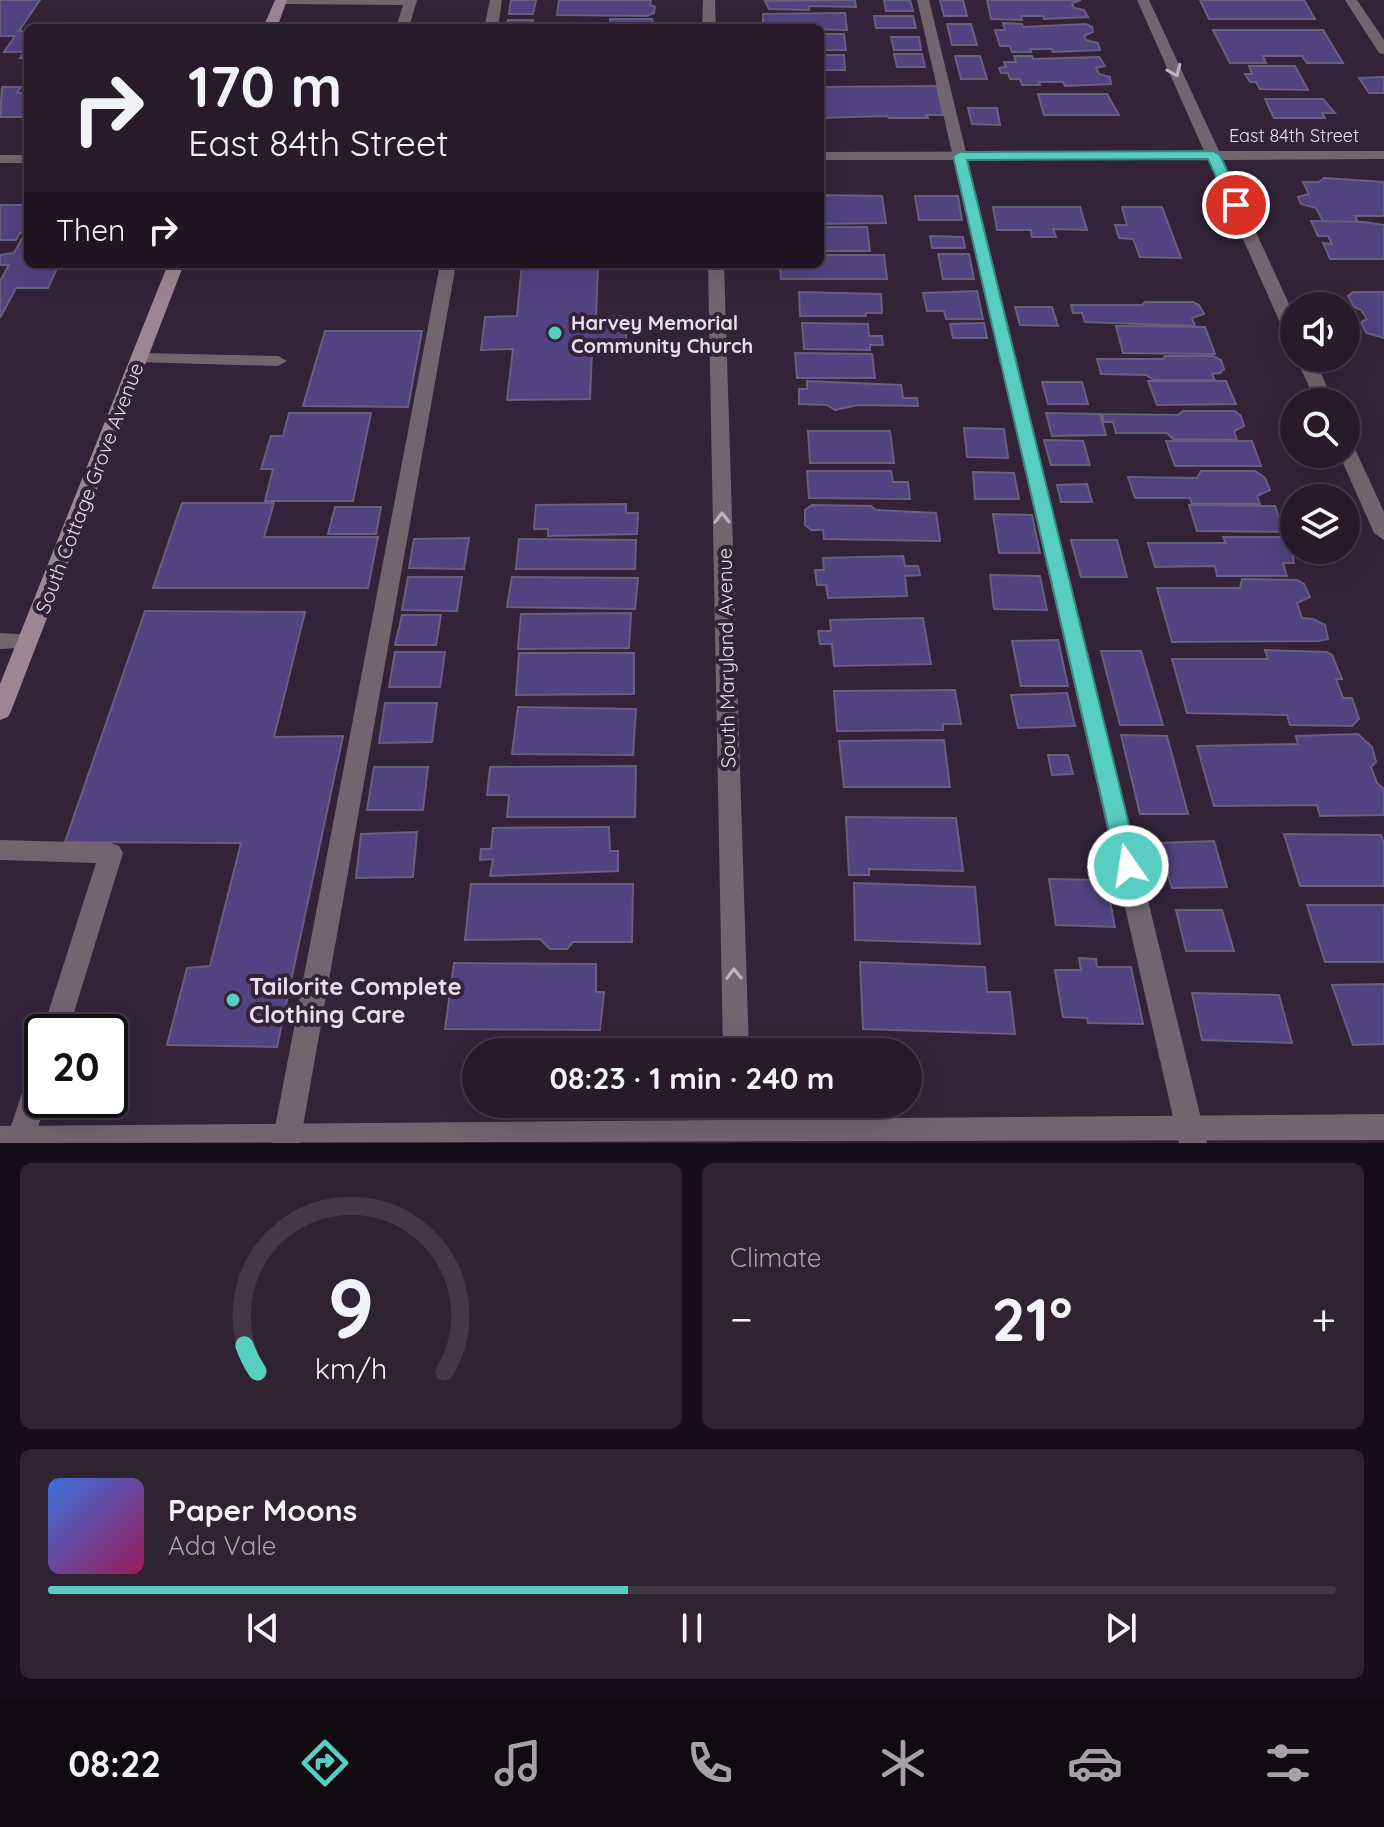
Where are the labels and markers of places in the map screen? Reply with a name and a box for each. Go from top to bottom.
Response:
pin [1202,171,1270,239]
place label: Harvey Memorial Community Church [571,310,753,358]
marker: Harvey Memorial Community Church [546,324,564,342]
place label: Tailorite Complete Clothing Care [249,971,462,1029]
marker: Tailorite Complete Clothing Care [224,991,242,1009]

